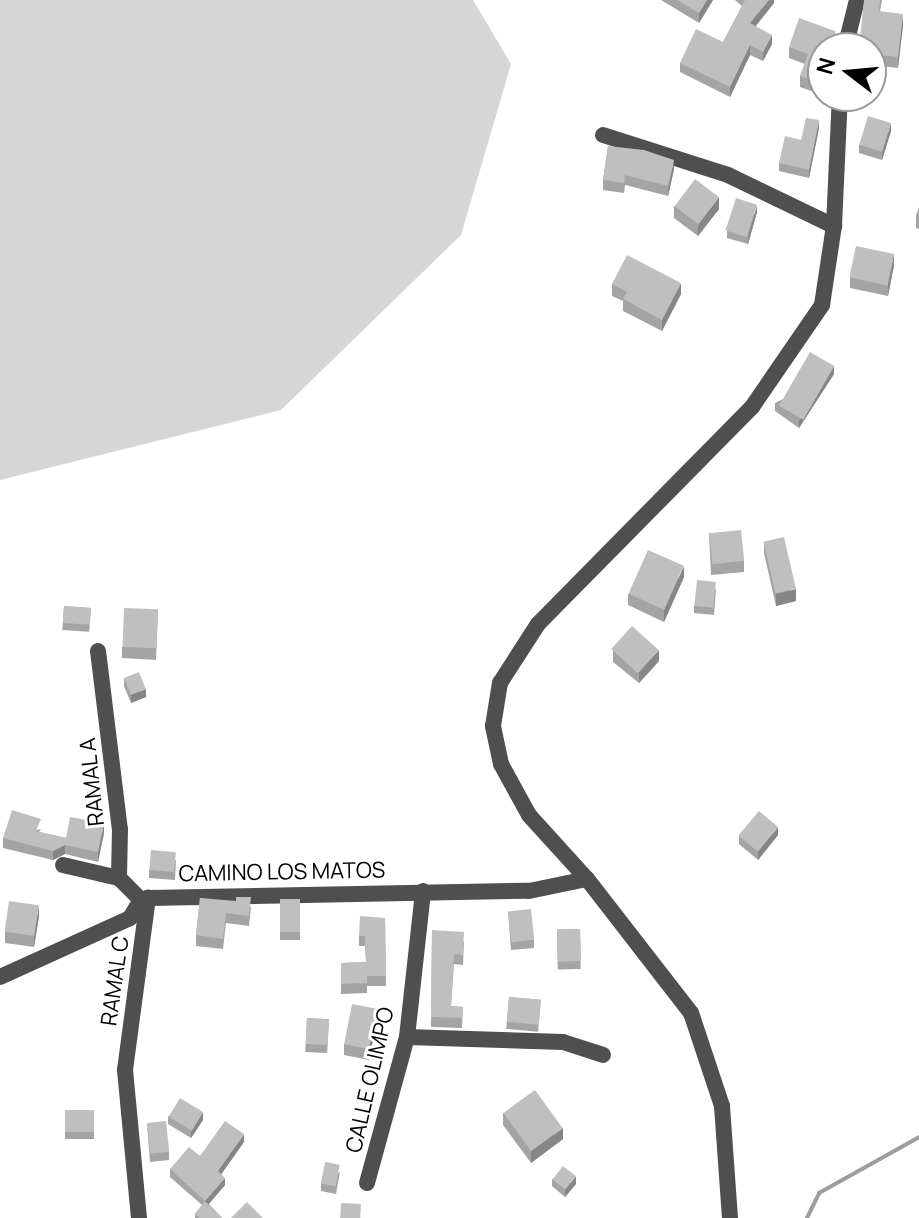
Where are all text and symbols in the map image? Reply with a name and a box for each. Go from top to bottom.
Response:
north arrow [807,32,887,112]
text: N [809,54,842,78]
street label: RAMAL A [74,736,110,828]
street label: CAMINO LOS MATOS [178,857,386,887]
street label: RAMAL C [96,934,134,1028]
street label: CALLE OLIMPO [340,1005,400,1155]

